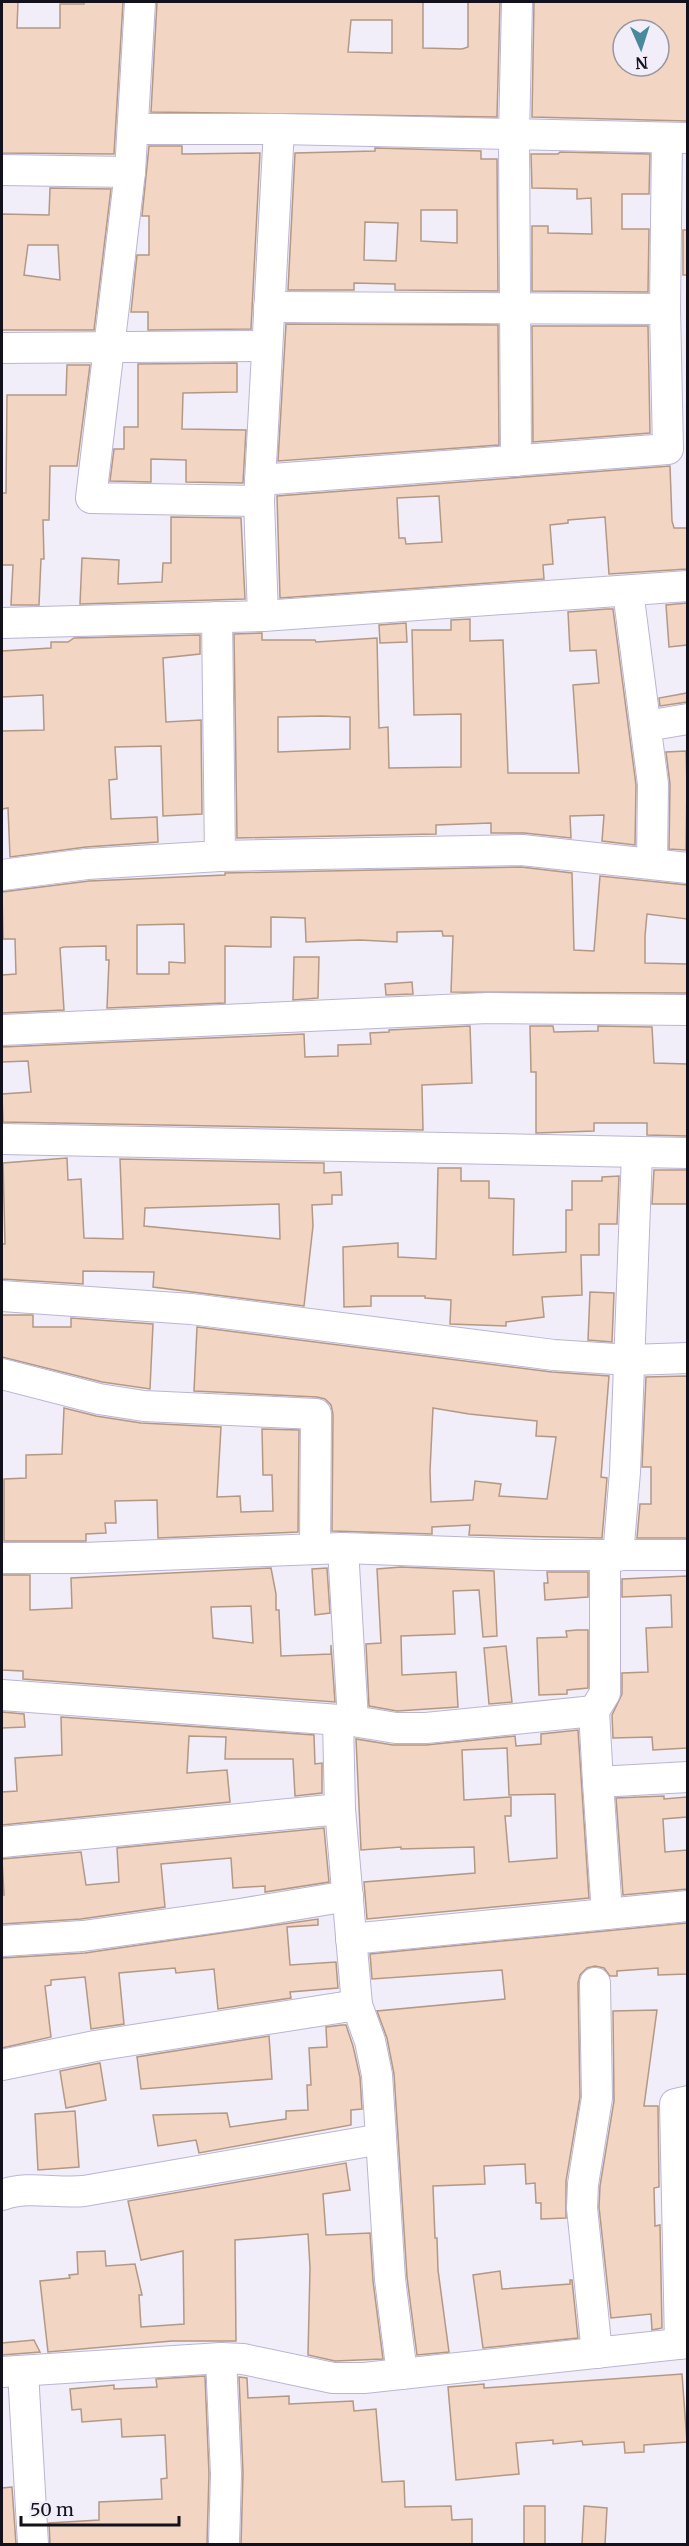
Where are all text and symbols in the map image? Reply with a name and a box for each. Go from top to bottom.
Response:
north arrow [611,18,671,78]
text: N [635,53,649,73]
scale bar [21,2489,178,2527]
text: 50 m [30,2498,74,2521]

